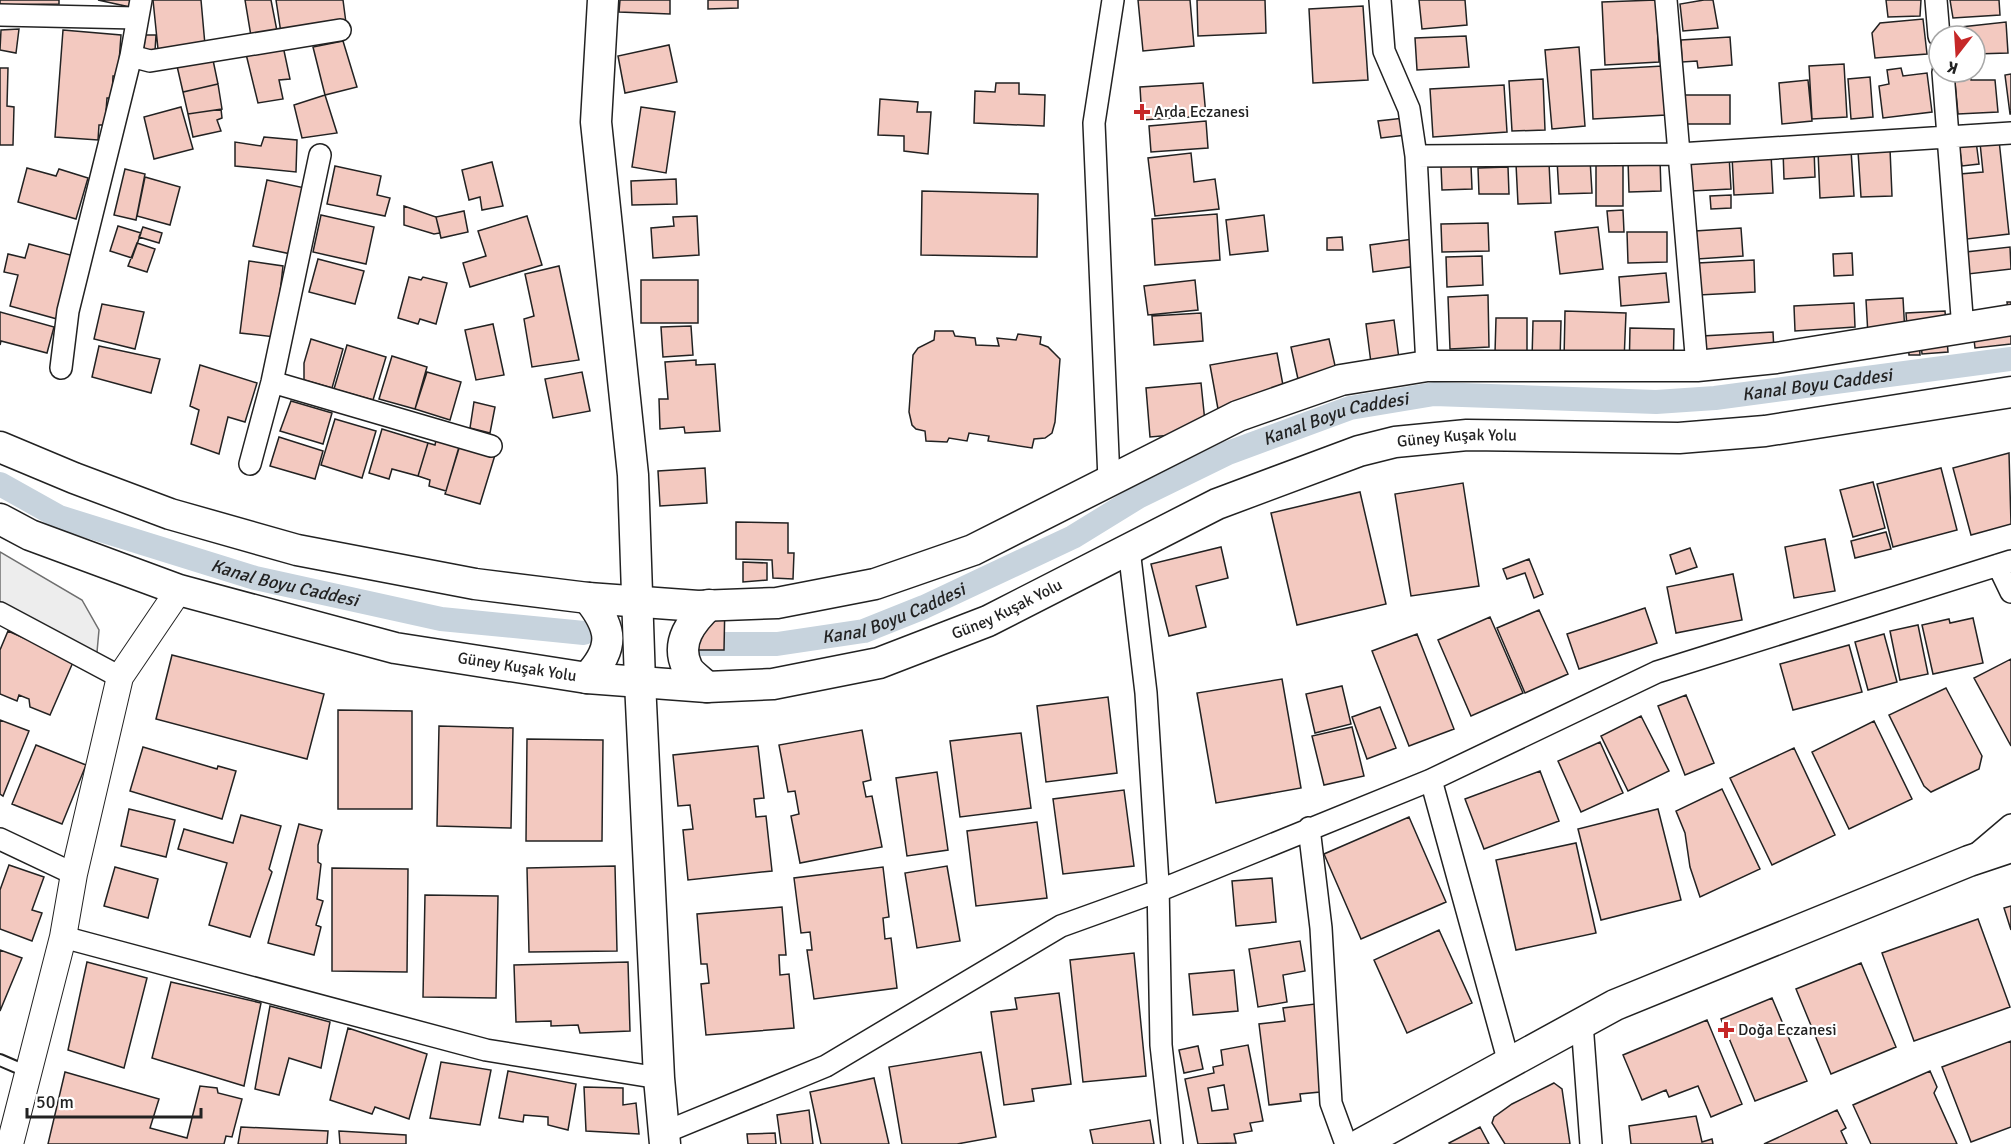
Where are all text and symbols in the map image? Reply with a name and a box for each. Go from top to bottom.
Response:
north arrow [1927,24,1987,84]
text: K [1945,56,1961,78]
place label: Arda Eczanesi [1154,102,1249,122]
marker: Arda Eczanesi [1135,105,1149,119]
water label: Kanal Boyu Caddesi [1741,364,1895,405]
water label: Kanal Boyu Caddesi [1260,387,1412,450]
street label: Güney Kuşak Yolu [1396,425,1517,452]
water label: Kanal Boyu Caddesi [208,554,363,612]
street label: Güney Kuşak Yolu [949,575,1066,644]
water label: Kanal Boyu Caddesi [820,577,970,648]
street label: Güney Kuşak Yolu [456,648,578,686]
place label: Doğa Eczanesi [1738,1020,1837,1040]
marker: Doğa Eczanesi [1719,1023,1733,1037]
scale bar [27,1081,201,1119]
text: 50 m [36,1091,74,1113]

